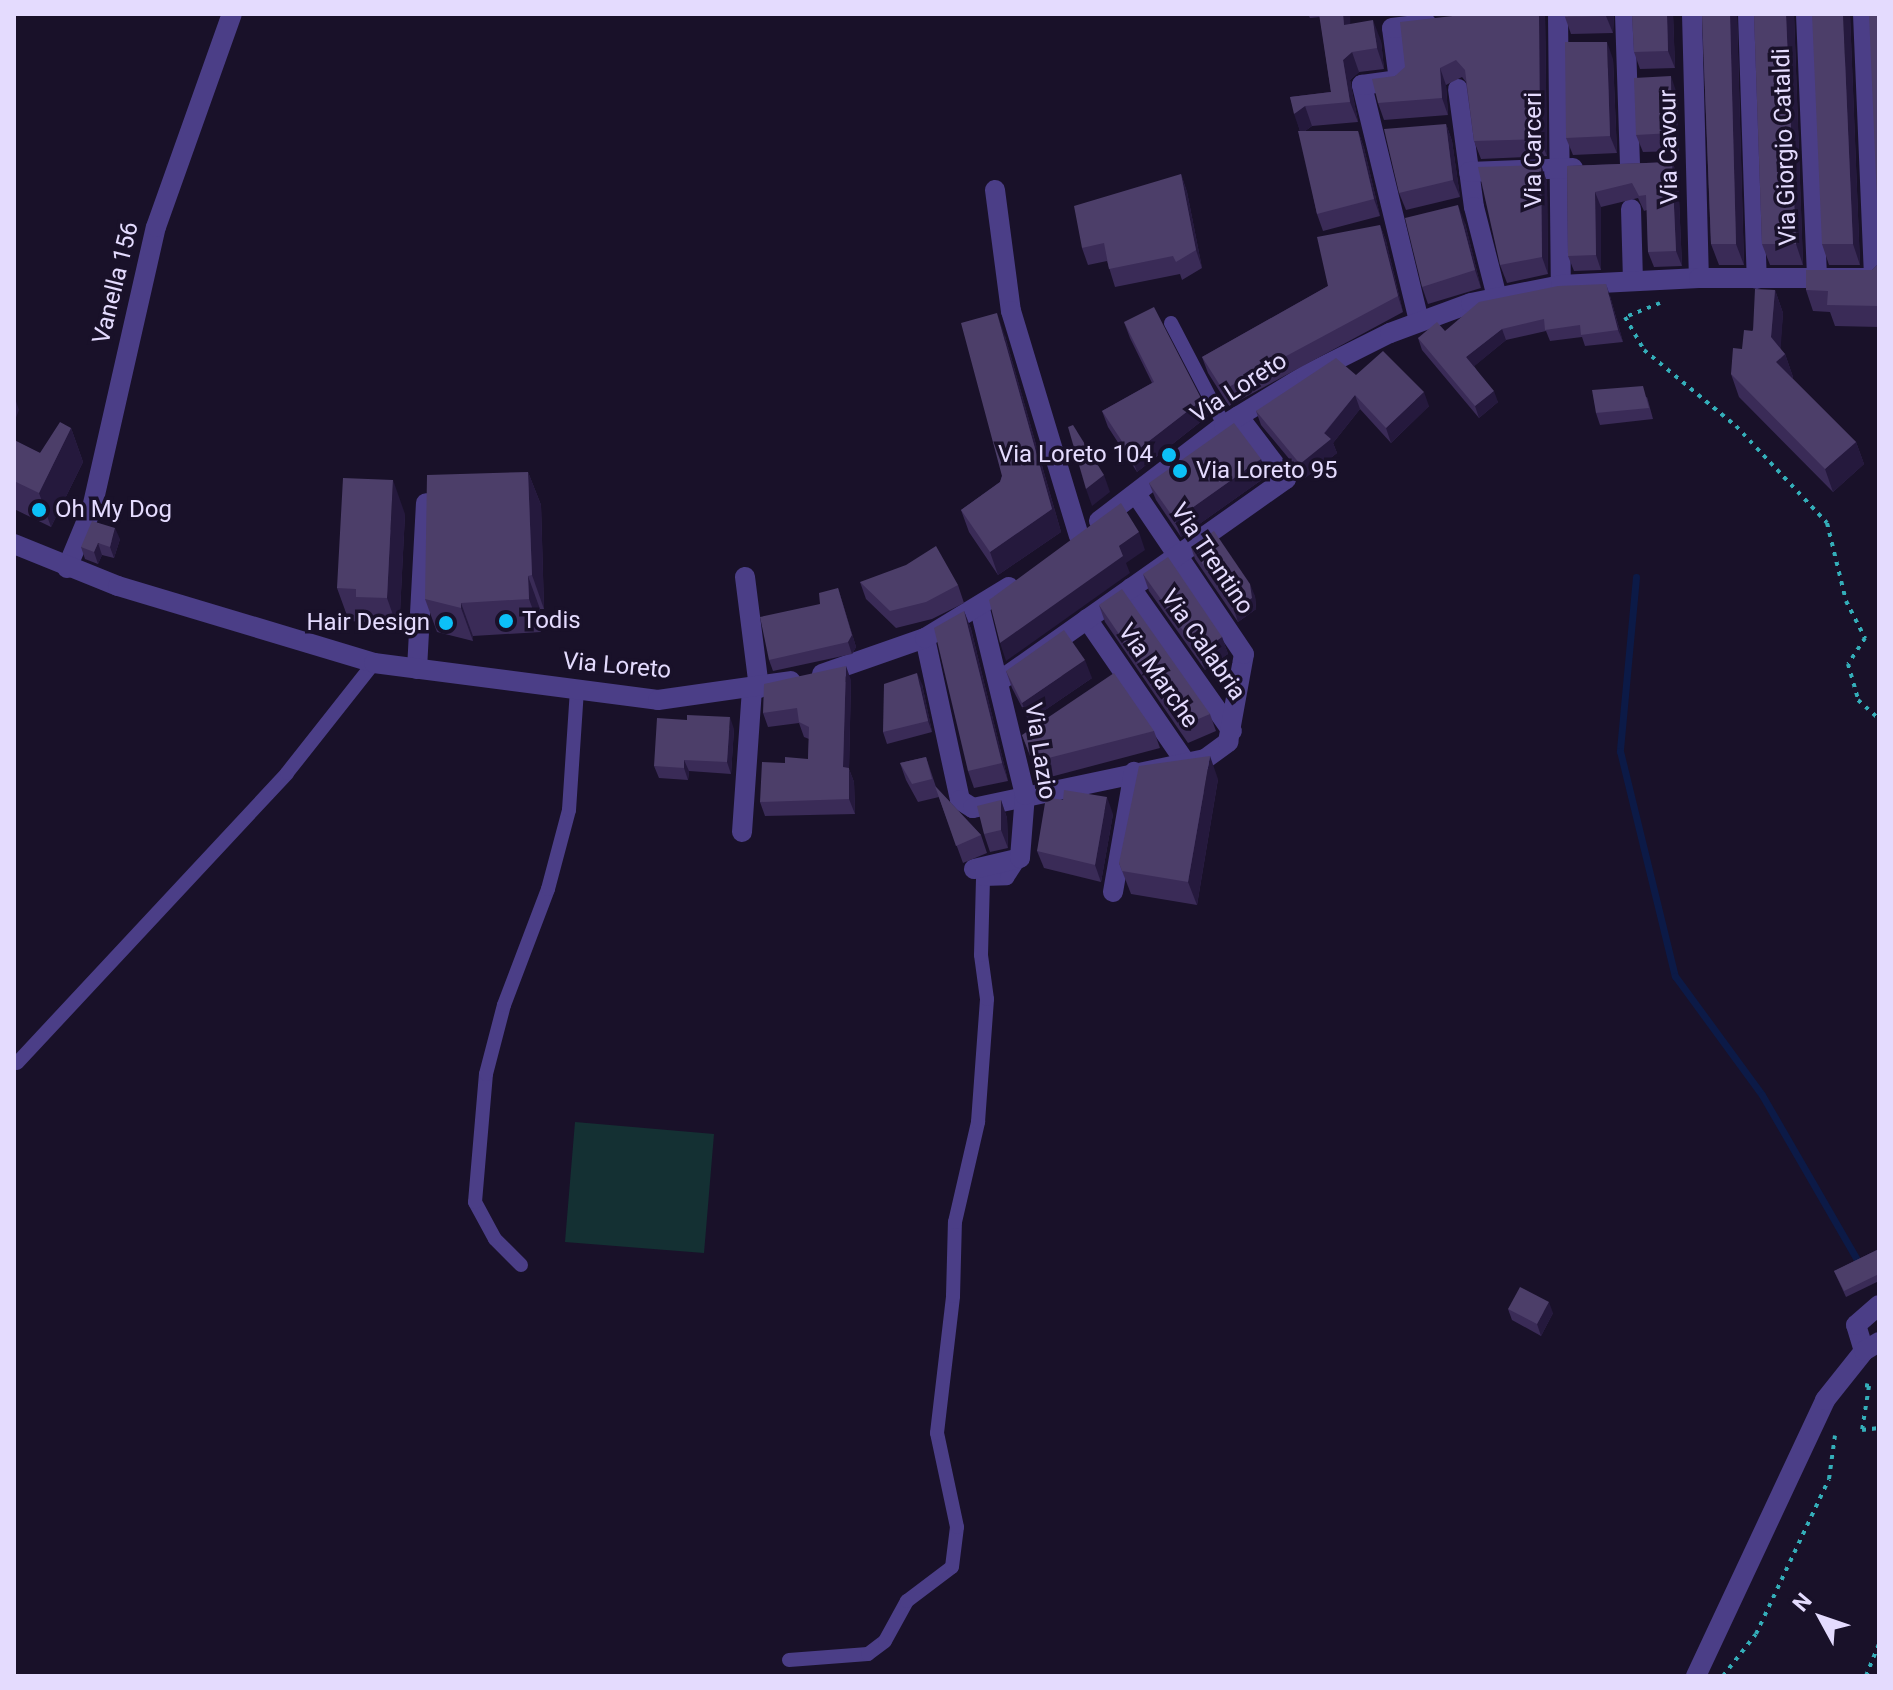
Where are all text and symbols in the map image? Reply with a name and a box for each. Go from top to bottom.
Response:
street label: Via Giorgio Cataldi [1767,48,1803,246]
street label: Via Cavour [1654,89,1684,205]
street label: Via Carceri [1520,92,1548,208]
street label: Vanella 156 [87,219,145,347]
street label: Via Loreto [1186,346,1292,430]
place label: Via Loreto 104 [998,441,1153,469]
marker: Via Loreto 104 [1160,446,1178,464]
place label: Via Loreto 95 [1196,457,1338,485]
marker: Via Loreto 95 [1171,462,1189,480]
place label: Oh My Dog [55,496,172,524]
street label: Via Trentino [1164,498,1260,620]
marker: Oh My Dog [30,501,48,519]
street label: Via Calabria [1154,584,1252,706]
place label: Todis [522,607,581,635]
place label: Hair Design [306,609,430,637]
marker: Todis [497,612,515,630]
marker: Hair Design [437,614,455,632]
street label: Via Marche [1112,618,1204,734]
street label: Via Loreto [562,647,672,685]
street label: Via Lazio [1018,701,1062,801]
north arrow [1781,1578,1861,1658]
text: N [1788,1588,1817,1616]

